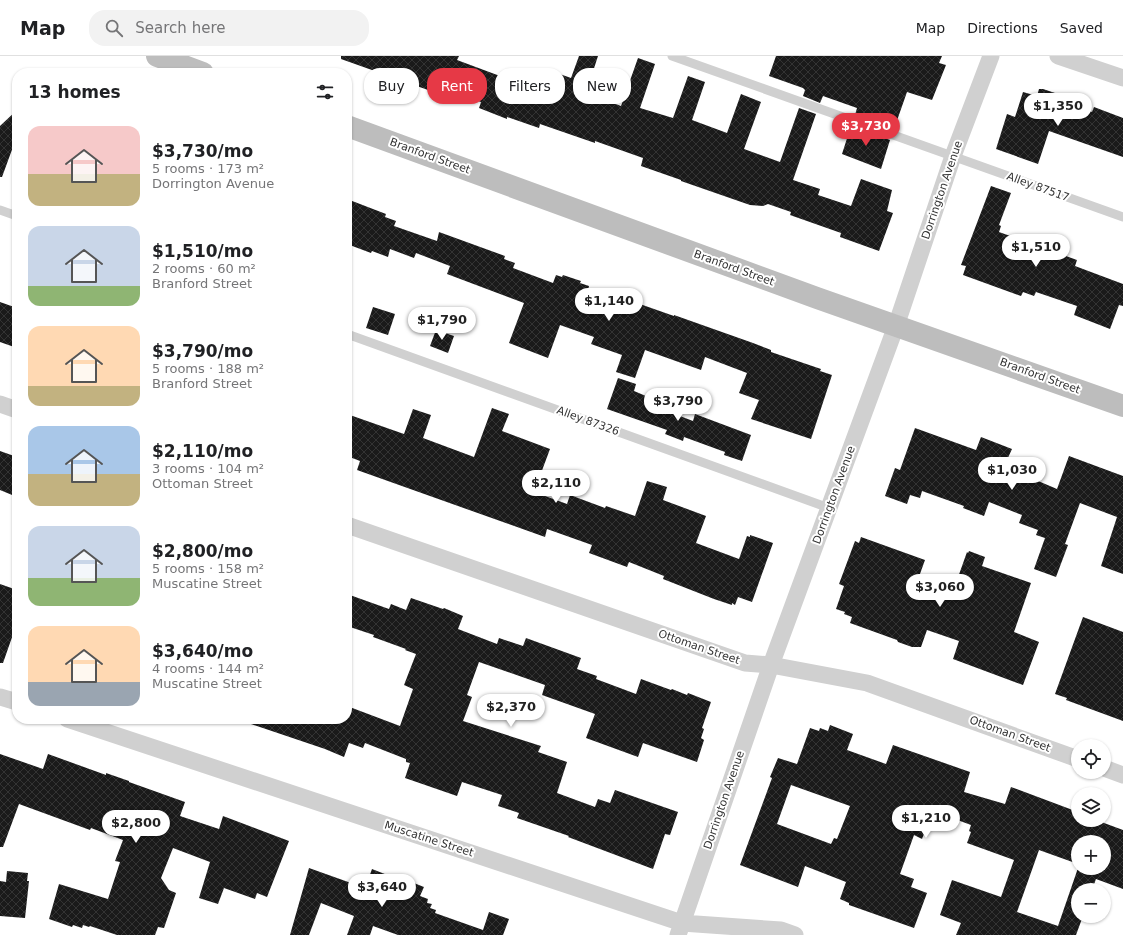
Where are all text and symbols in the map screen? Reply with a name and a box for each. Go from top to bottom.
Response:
search box [89,10,369,46]
text: Map [20,17,65,39]
icon: search [103,17,125,39]
text: Search here [135,19,225,37]
text: Map [916,20,945,36]
text: Directions [967,20,1038,36]
text: Saved [1060,20,1103,36]
chip: Buy [364,68,419,104]
chip: Rent [427,68,487,104]
chip: Filters [495,68,565,104]
chip: New [573,68,631,104]
icon: filters [314,81,336,103]
text: 13 homes [28,82,121,102]
pin: $1,350 [1025,93,1091,127]
text: $1,350 [1033,98,1083,113]
pin: $3,730 [833,113,899,147]
text: $3,730 [841,118,891,133]
street label: Branford Street [388,135,473,177]
street label: Dorrington Avenue [919,139,965,241]
text: $3,730/mo [152,141,253,161]
icon: home [60,142,108,190]
text: 5 rooms · 173 m² [152,161,264,176]
street label: Alley 87517 [1005,170,1071,204]
text: Dorrington Avenue [152,176,274,191]
pin: $1,510 [1003,234,1069,268]
text: $1,510 [1011,239,1061,254]
text: $1,510/mo [152,241,253,261]
icon: home [60,242,108,290]
street label: Branford Street [692,247,777,289]
text: 2 rooms · 60 m² [152,261,256,276]
text: Branford Street [152,276,252,291]
pin: $1,140 [576,288,642,322]
text: $1,140 [584,293,634,308]
pin: $1,790 [409,307,475,341]
text: $1,790 [417,312,467,327]
text: $3,790/mo [152,341,253,361]
icon: home [60,342,108,390]
street label: Branford Street [998,355,1083,397]
text: 5 rooms · 188 m² [152,361,264,376]
text: Branford Street [152,376,252,391]
pin: $3,790 [645,388,711,422]
text: $3,790 [653,393,703,408]
street label: Alley 87326 [555,404,621,438]
text: $2,110/mo [152,441,253,461]
icon: home [60,442,108,490]
street label: Dorrington Avenue [810,444,858,546]
pin: $1,030 [979,457,1045,491]
text: 3 rooms · 104 m² [152,461,264,476]
text: $1,030 [987,462,1037,477]
pin: $2,110 [523,470,589,504]
text: $2,110 [531,475,581,490]
text: Ottoman Street [152,476,253,491]
text: $2,800/mo [152,541,253,561]
icon: home [60,542,108,590]
text: 5 rooms · 158 m² [152,561,264,576]
pin: $3,060 [907,574,973,608]
text: Muscatine Street [152,576,262,591]
text: $3,060 [915,579,965,594]
street label: Ottoman Street [657,627,742,667]
text: $3,640/mo [152,641,253,661]
icon: home [60,642,108,690]
text: 4 rooms · 144 m² [152,661,264,676]
text: Muscatine Street [152,676,262,691]
pin: $2,370 [478,694,544,728]
text: $2,370 [486,699,536,714]
street label: Ottoman Street [968,713,1053,755]
map controls [1071,739,1111,923]
button: locate [1071,739,1111,779]
street label: Dorrington Avenue [701,749,747,851]
button: layers [1071,787,1111,827]
pin: $1,210 [893,805,959,839]
pin: $2,800 [103,810,169,844]
text: $1,210 [901,810,951,825]
text: $2,800 [111,815,161,830]
street label: Muscatine Street [383,818,476,860]
button: + [1071,835,1111,875]
pin: $3,640 [349,874,415,908]
text: $3,640 [357,879,407,894]
button: − [1071,883,1111,923]

